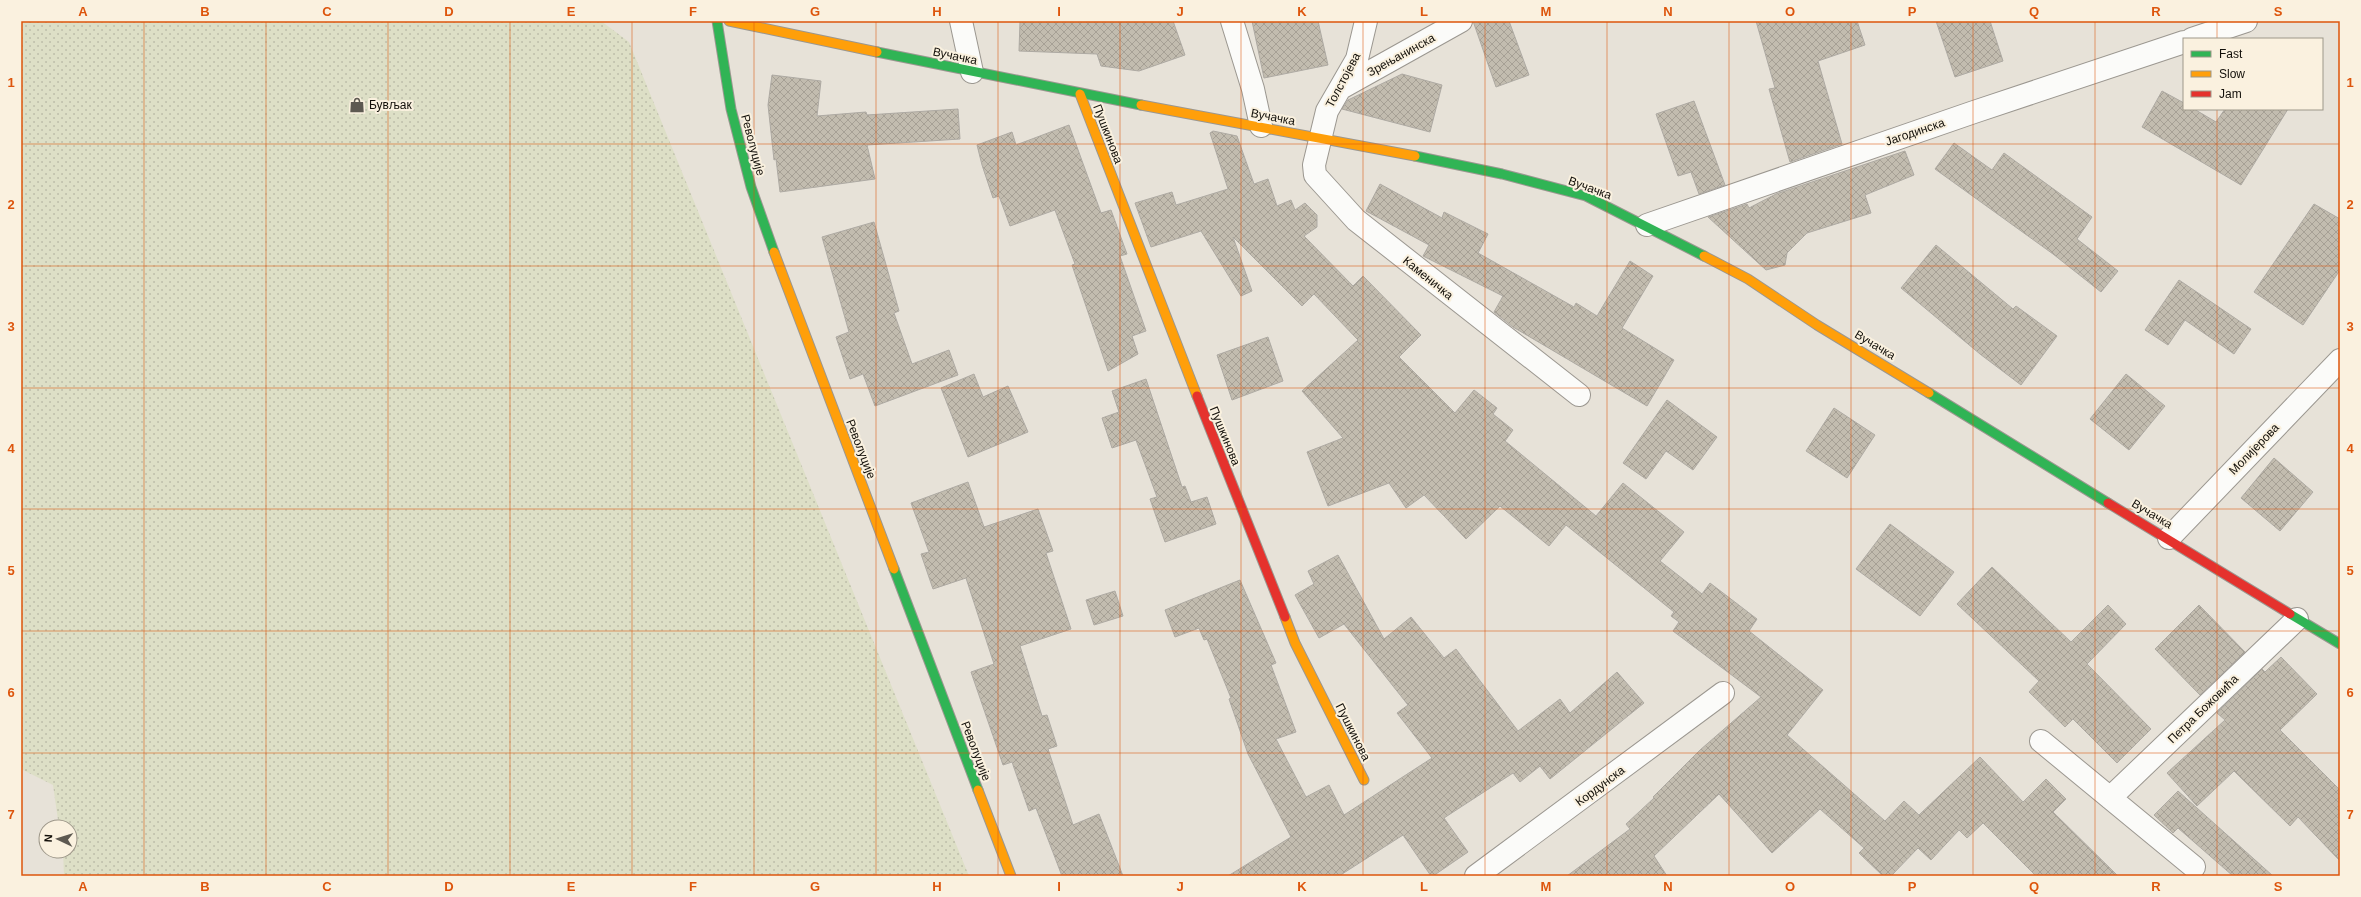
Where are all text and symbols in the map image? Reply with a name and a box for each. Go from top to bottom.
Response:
text: A [78,4,88,19]
text: B [200,4,210,19]
text: C [322,4,332,19]
text: D [444,4,454,19]
text: E [567,4,576,19]
text: F [689,4,697,19]
text: G [810,4,820,19]
text: H [932,4,942,19]
text: I [1057,4,1061,19]
text: J [1176,4,1184,19]
text: K [1297,4,1307,19]
text: L [1420,4,1428,19]
text: M [1541,4,1551,19]
text: N [1663,4,1673,19]
text: O [1785,4,1795,19]
text: P [1908,4,1917,19]
text: Q [2029,4,2039,19]
text: R [2151,4,2161,19]
text: S [2274,4,2283,19]
street label: Зрењанинска [1365,31,1438,79]
legend [2183,38,2323,110]
street label: Вучачка [932,44,979,68]
text: Fast [2219,47,2243,61]
street label: Толстојева [1323,50,1363,110]
text: Slow [2219,67,2245,81]
text: 1 [7,75,15,90]
text: 1 [2346,75,2354,90]
text: Jam [2219,87,2242,101]
shop icon: Бувљак [348,96,366,114]
place label: Бувљак [369,98,413,112]
street label: Пушкинова [1090,102,1126,166]
street label: Вучачка [1250,106,1297,128]
street label: Револуције [738,113,768,177]
street label: Јагодинска [1884,115,1947,149]
street label: Вучачка [1566,174,1614,202]
text: 2 [7,197,15,212]
text: 2 [2346,197,2354,212]
street label: Каменичка [1400,254,1456,303]
text: 3 [7,319,15,334]
text: 3 [2346,319,2354,334]
street label: Вучачка [1852,327,1898,363]
street label: Пушкинова [1207,404,1243,468]
street label: Револуције [843,417,879,481]
street label: Молијерова [2226,420,2282,478]
text: 4 [7,441,15,456]
text: 4 [2346,441,2354,456]
street label: Вучачка [2129,496,2175,532]
text: 5 [7,563,15,578]
text: 5 [2346,563,2354,578]
street label: Петра Божовића [2165,672,2241,746]
text: 6 [7,685,15,700]
text: 6 [2346,685,2354,700]
street label: Пушкинова [1333,701,1374,763]
street label: Револуције [958,719,994,783]
street label: Кордунска [1573,763,1628,809]
text: 7 [7,807,15,822]
text: 7 [2346,807,2354,822]
north arrow [38,819,78,859]
text: N [42,834,54,843]
text: A [78,879,88,894]
text: B [200,879,210,894]
text: C [322,879,332,894]
text: D [444,879,454,894]
text: E [567,879,576,894]
text: F [689,879,697,894]
text: G [810,879,820,894]
text: H [932,879,942,894]
text: I [1057,879,1061,894]
text: J [1176,879,1184,894]
text: K [1297,879,1307,894]
text: L [1420,879,1428,894]
text: M [1541,879,1551,894]
text: N [1663,879,1673,894]
text: O [1785,879,1795,894]
text: P [1908,879,1917,894]
text: Q [2029,879,2039,894]
text: R [2151,879,2161,894]
text: S [2274,879,2283,894]

